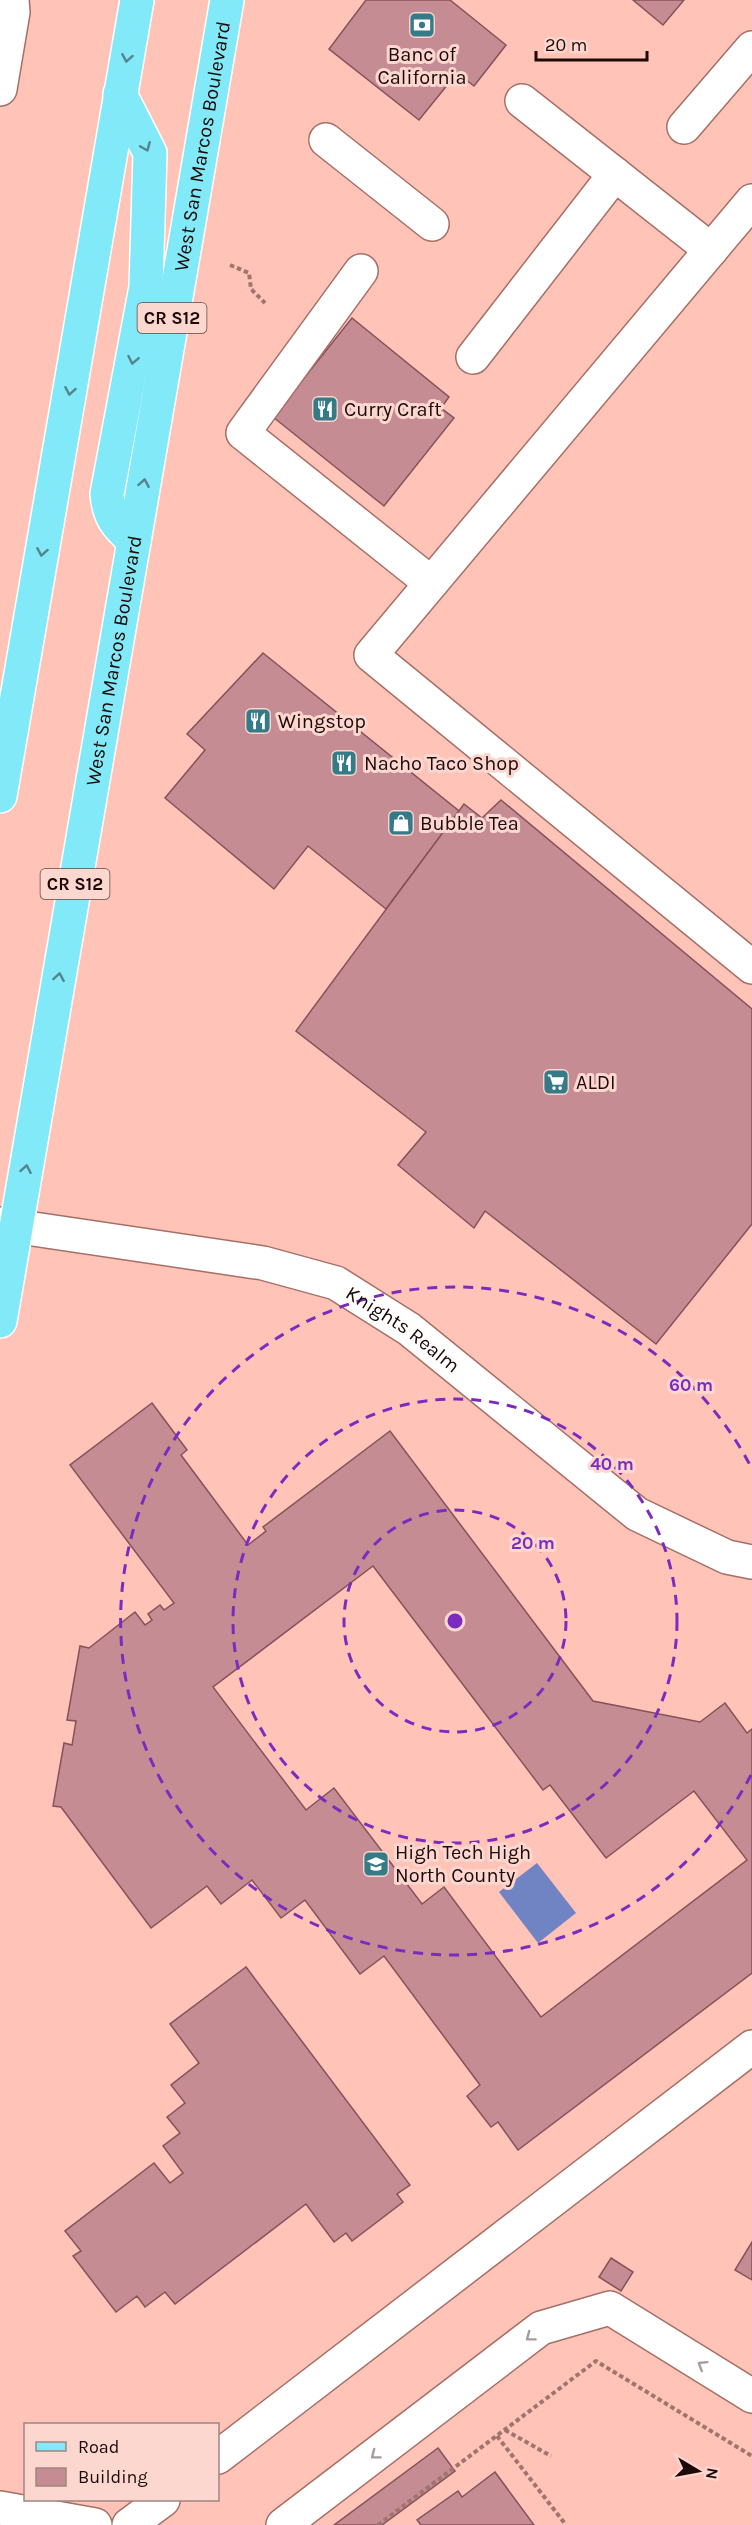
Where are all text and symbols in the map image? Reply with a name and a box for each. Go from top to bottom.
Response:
bank icon: Banc of California [407,10,437,40]
street label: West San Marcos Boulevard [170,19,235,273]
scale bar [536,24,647,62]
text: 20 m [545,34,587,56]
place label: Banc of California [378,43,466,89]
one-way arrow [121,53,133,62]
one-way arrow [139,140,151,151]
road number: CR S12 [138,303,207,333]
one-way arrow [127,355,140,365]
one-way arrow [64,386,76,395]
restaurant icon: Curry Craft [310,394,340,424]
place label: Curry Craft [344,398,442,421]
one-way arrow [137,478,150,488]
street label: West San Marcos Boulevard [81,534,147,788]
one-way arrow [36,546,49,556]
restaurant icon: Wingstop [243,706,273,736]
place label: Wingstop [278,710,366,733]
restaurant icon: Nacho Taco Shop [329,748,359,778]
place label: Nacho Taco Shop [364,752,519,775]
shop icon: Bubble Tea [386,808,416,838]
place label: Bubble Tea [420,812,519,835]
road number: CR S12 [40,869,110,899]
one-way arrow [52,972,65,982]
supermarket icon: ALDI [541,1067,571,1097]
place label: ALDI [576,1071,616,1094]
one-way arrow [19,1164,32,1174]
street label: Knights Realm [342,1281,464,1378]
text: 60 m [669,1374,713,1396]
text: 40 m [590,1453,634,1475]
text: 20 m [511,1532,555,1554]
centre of rings [445,1611,465,1631]
place label: High Tech High North County [395,1841,531,1887]
school or university icon: High Tech High North County [361,1849,391,1879]
one-way arrow [525,2330,536,2341]
one-way arrow [698,2361,708,2373]
legend [24,2423,219,2501]
text: Road [78,2436,119,2458]
north arrow [668,2441,728,2501]
one-way arrow [370,2448,381,2459]
text: Building [78,2466,148,2488]
text: N [702,2466,723,2481]

